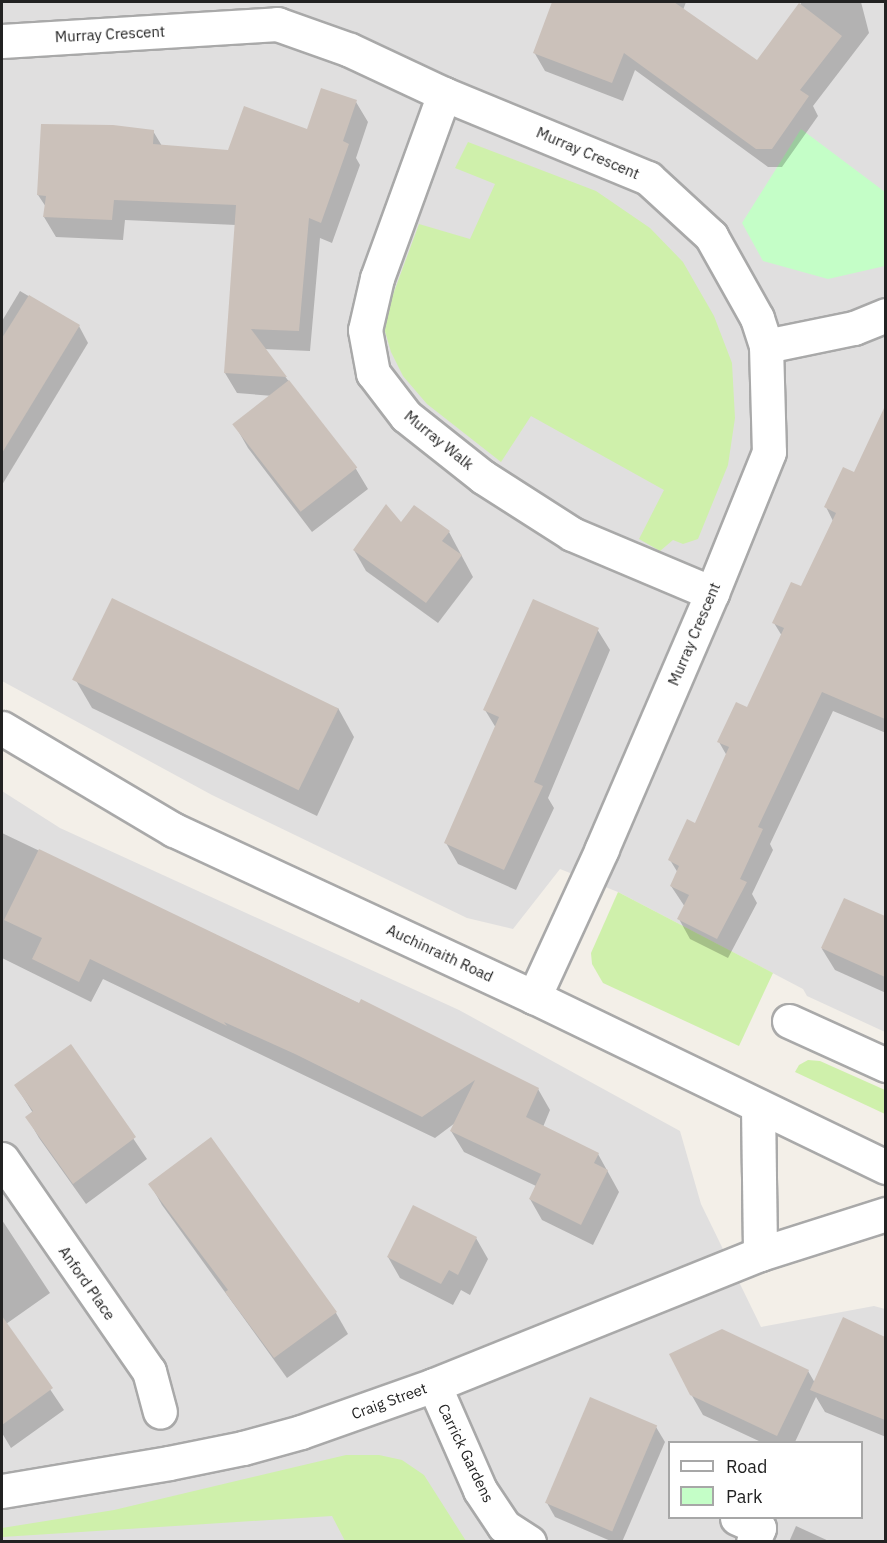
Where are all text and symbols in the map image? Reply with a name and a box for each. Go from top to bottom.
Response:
street label: Murray Crescent [54,22,166,46]
street label: Murray Crescent [534,123,642,183]
street label: Murray Walk [401,407,477,473]
street label: Murray Crescent [664,580,724,688]
street label: Auchinraith Road [384,920,496,986]
street label: Anford Place [55,1243,119,1323]
street label: Craig Street [349,1379,429,1423]
street label: Carrick Gardens [434,1401,498,1505]
legend [668,1441,863,1519]
text: Road [726,1455,767,1478]
text: Park [726,1485,762,1508]

